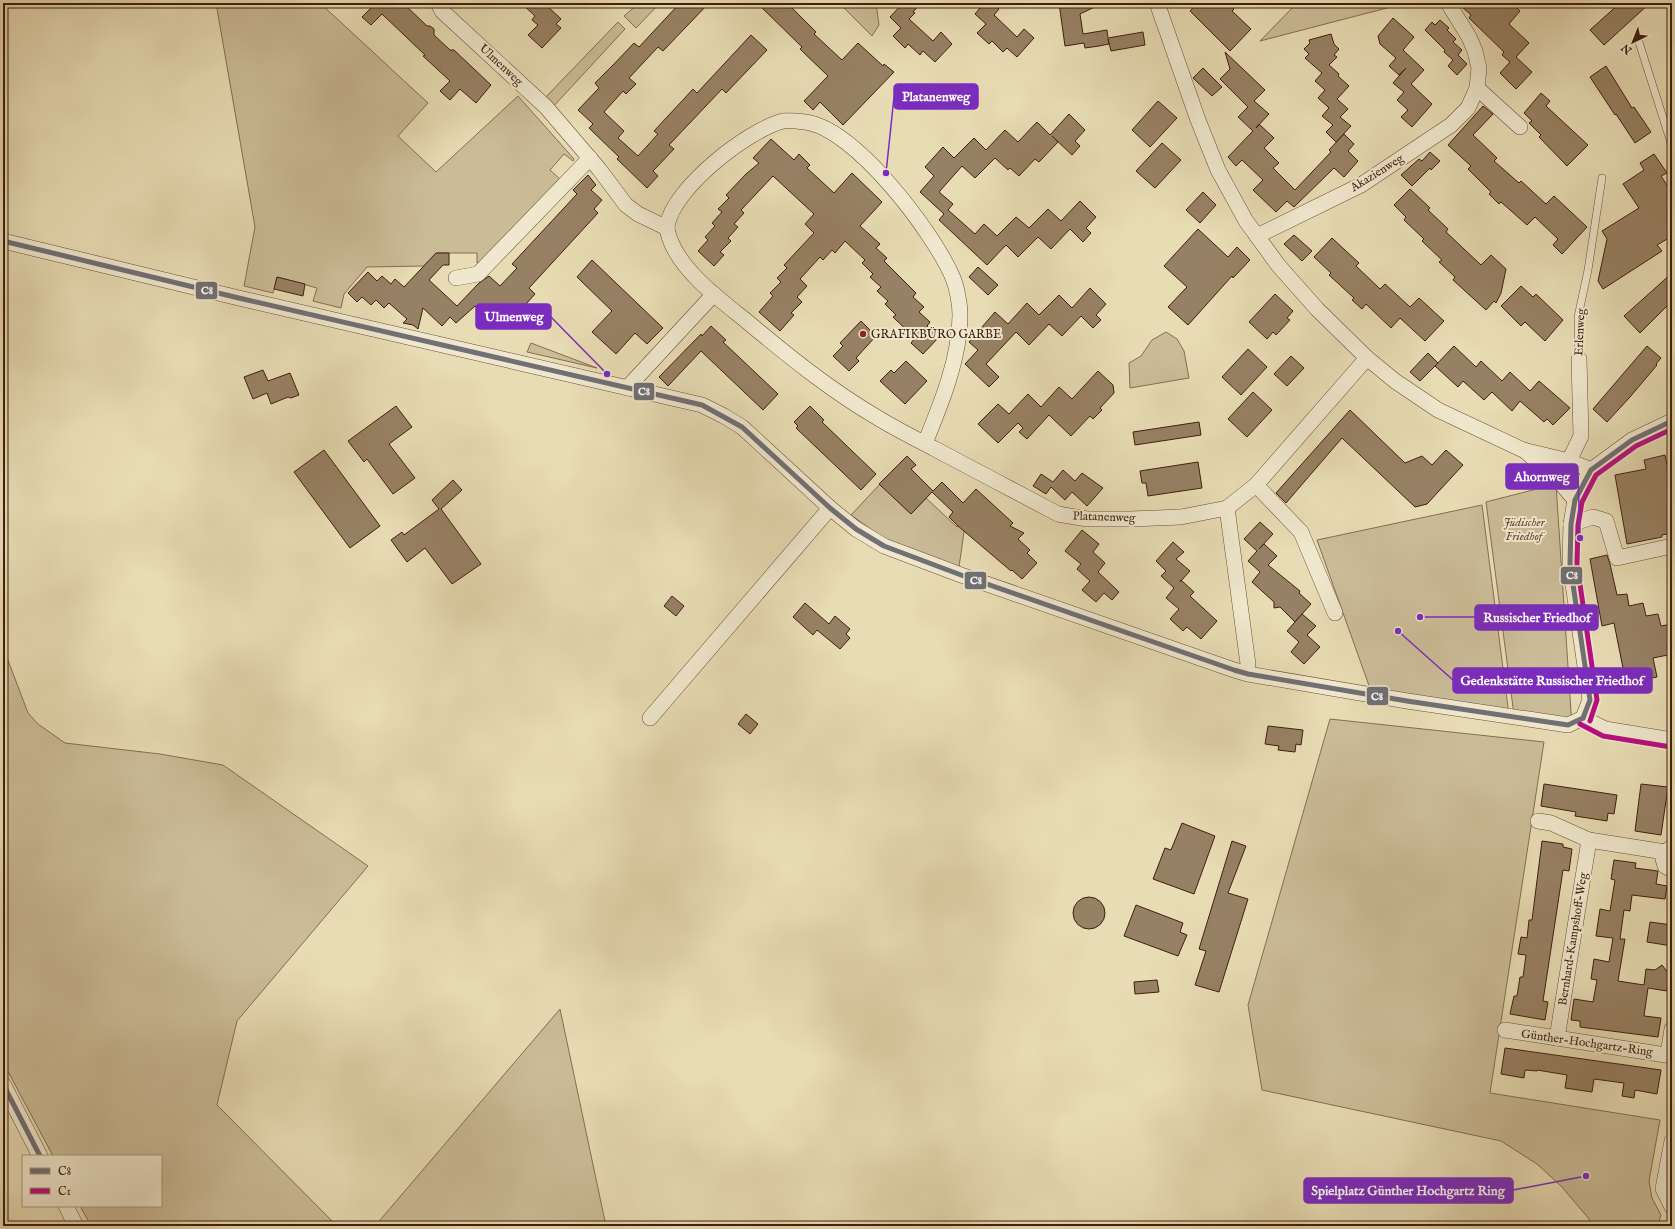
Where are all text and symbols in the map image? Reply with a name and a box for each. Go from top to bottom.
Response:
north arrow [1613,22,1653,62]
text: N [1618,40,1636,58]
street label: Ulmenweg [476,41,526,89]
callout: Platanenweg [894,84,978,109]
text: Platanenweg [902,89,971,106]
street label: Akazienweg [1347,150,1407,196]
line badge: C8 [195,281,218,300]
text: C8 [201,284,213,298]
callout: Ulmenweg [476,304,551,329]
street label: Erlenweg [1571,307,1589,356]
text: Ulmenweg [484,309,544,326]
place label: GRAFIKBÜRO GARBE [871,326,1001,342]
marker: GRAFIKBÜRO GARBE [858,329,868,339]
line badge: C8 [633,382,655,401]
text: C8 [638,385,650,399]
callout: Ahornweg [1506,464,1578,489]
text: Ahornweg [1513,469,1571,486]
street label: Platanenweg [1072,508,1136,526]
park label: Jüdischer Friedhof [1503,515,1546,544]
line badge: C8 [1560,566,1583,585]
text: C8 [1566,569,1578,583]
line badge: C8 [964,571,987,590]
text: C8 [970,574,982,588]
callout: Russischer Friedhof [1475,605,1598,630]
text: Russischer Friedhof [1483,610,1593,627]
callout: Gedenkstätte Russischer Friedhof [1453,668,1652,693]
text: Gedenkstätte Russischer Friedhof [1461,673,1646,690]
line badge: C8 [1366,686,1389,706]
text: C8 [1371,690,1383,704]
street label: Bernhard-Kampshoff-Weg [1555,871,1592,1007]
street label: Günther-Hochgartz-Ring [1520,1026,1654,1060]
legend [22,1155,162,1207]
text: C8 [58,1164,72,1179]
callout: Spielplatz Günther Hochgartz Ring [1304,1178,1513,1203]
text: Spielplatz Günther Hochgartz Ring [1311,1183,1506,1200]
text: C1 [58,1184,71,1199]

